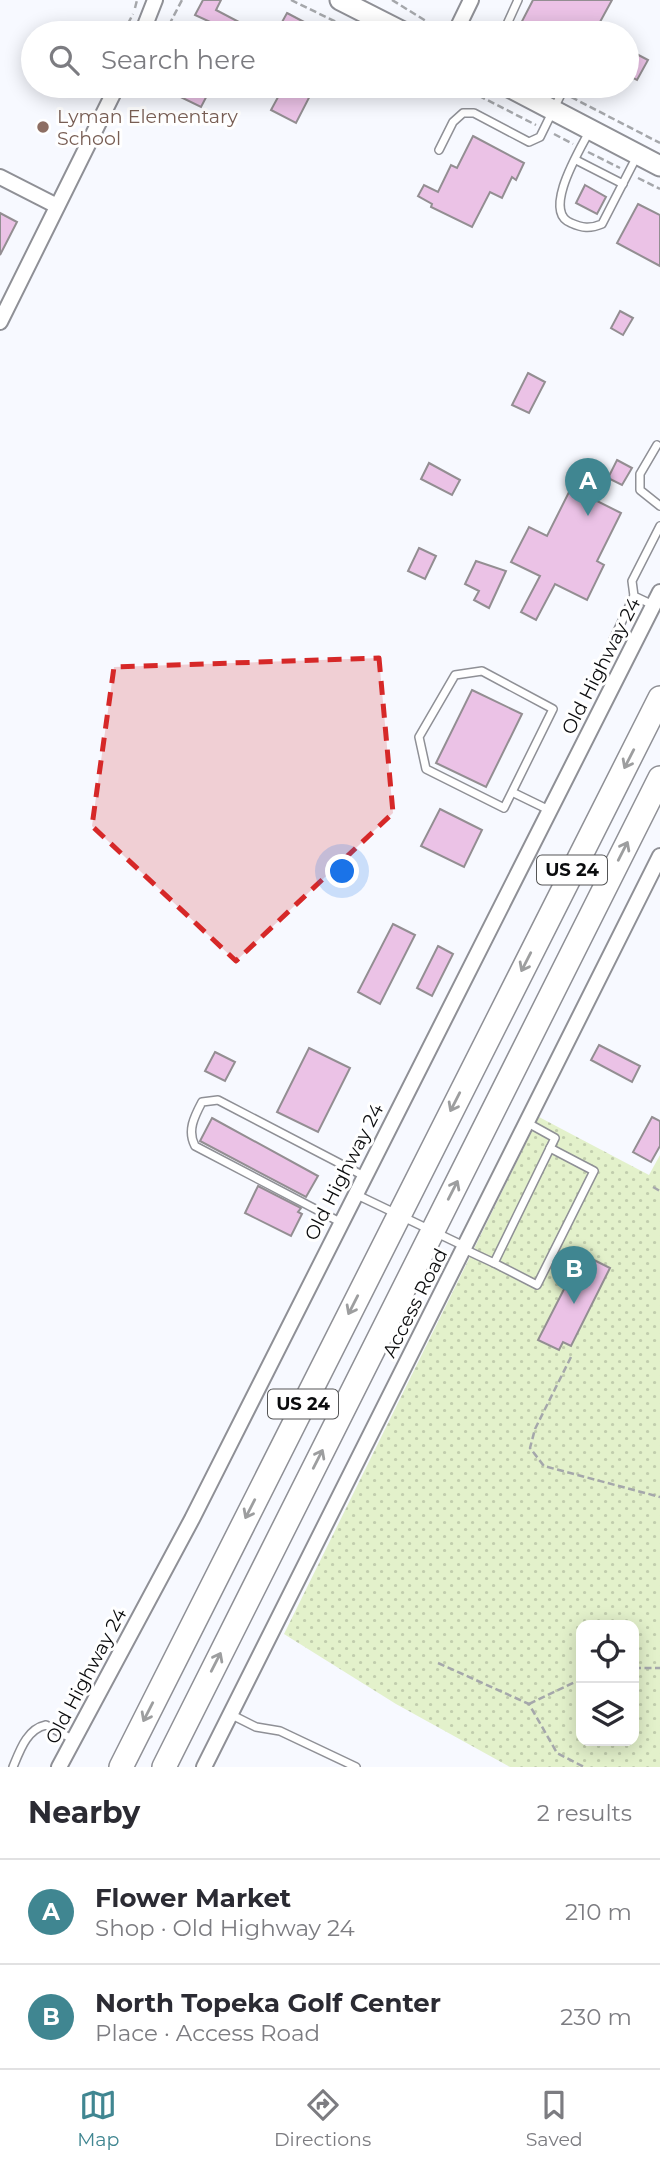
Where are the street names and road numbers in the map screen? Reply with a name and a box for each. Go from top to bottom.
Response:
street label: Old Highway 24 [557,593,646,738]
road number: US 24 [537,856,607,884]
street label: Old Highway 24 [300,1099,389,1244]
street label: Access Road [378,1245,452,1361]
road number: US 24 [268,1390,338,1419]
street label: Old Highway 24 [41,1604,132,1748]

